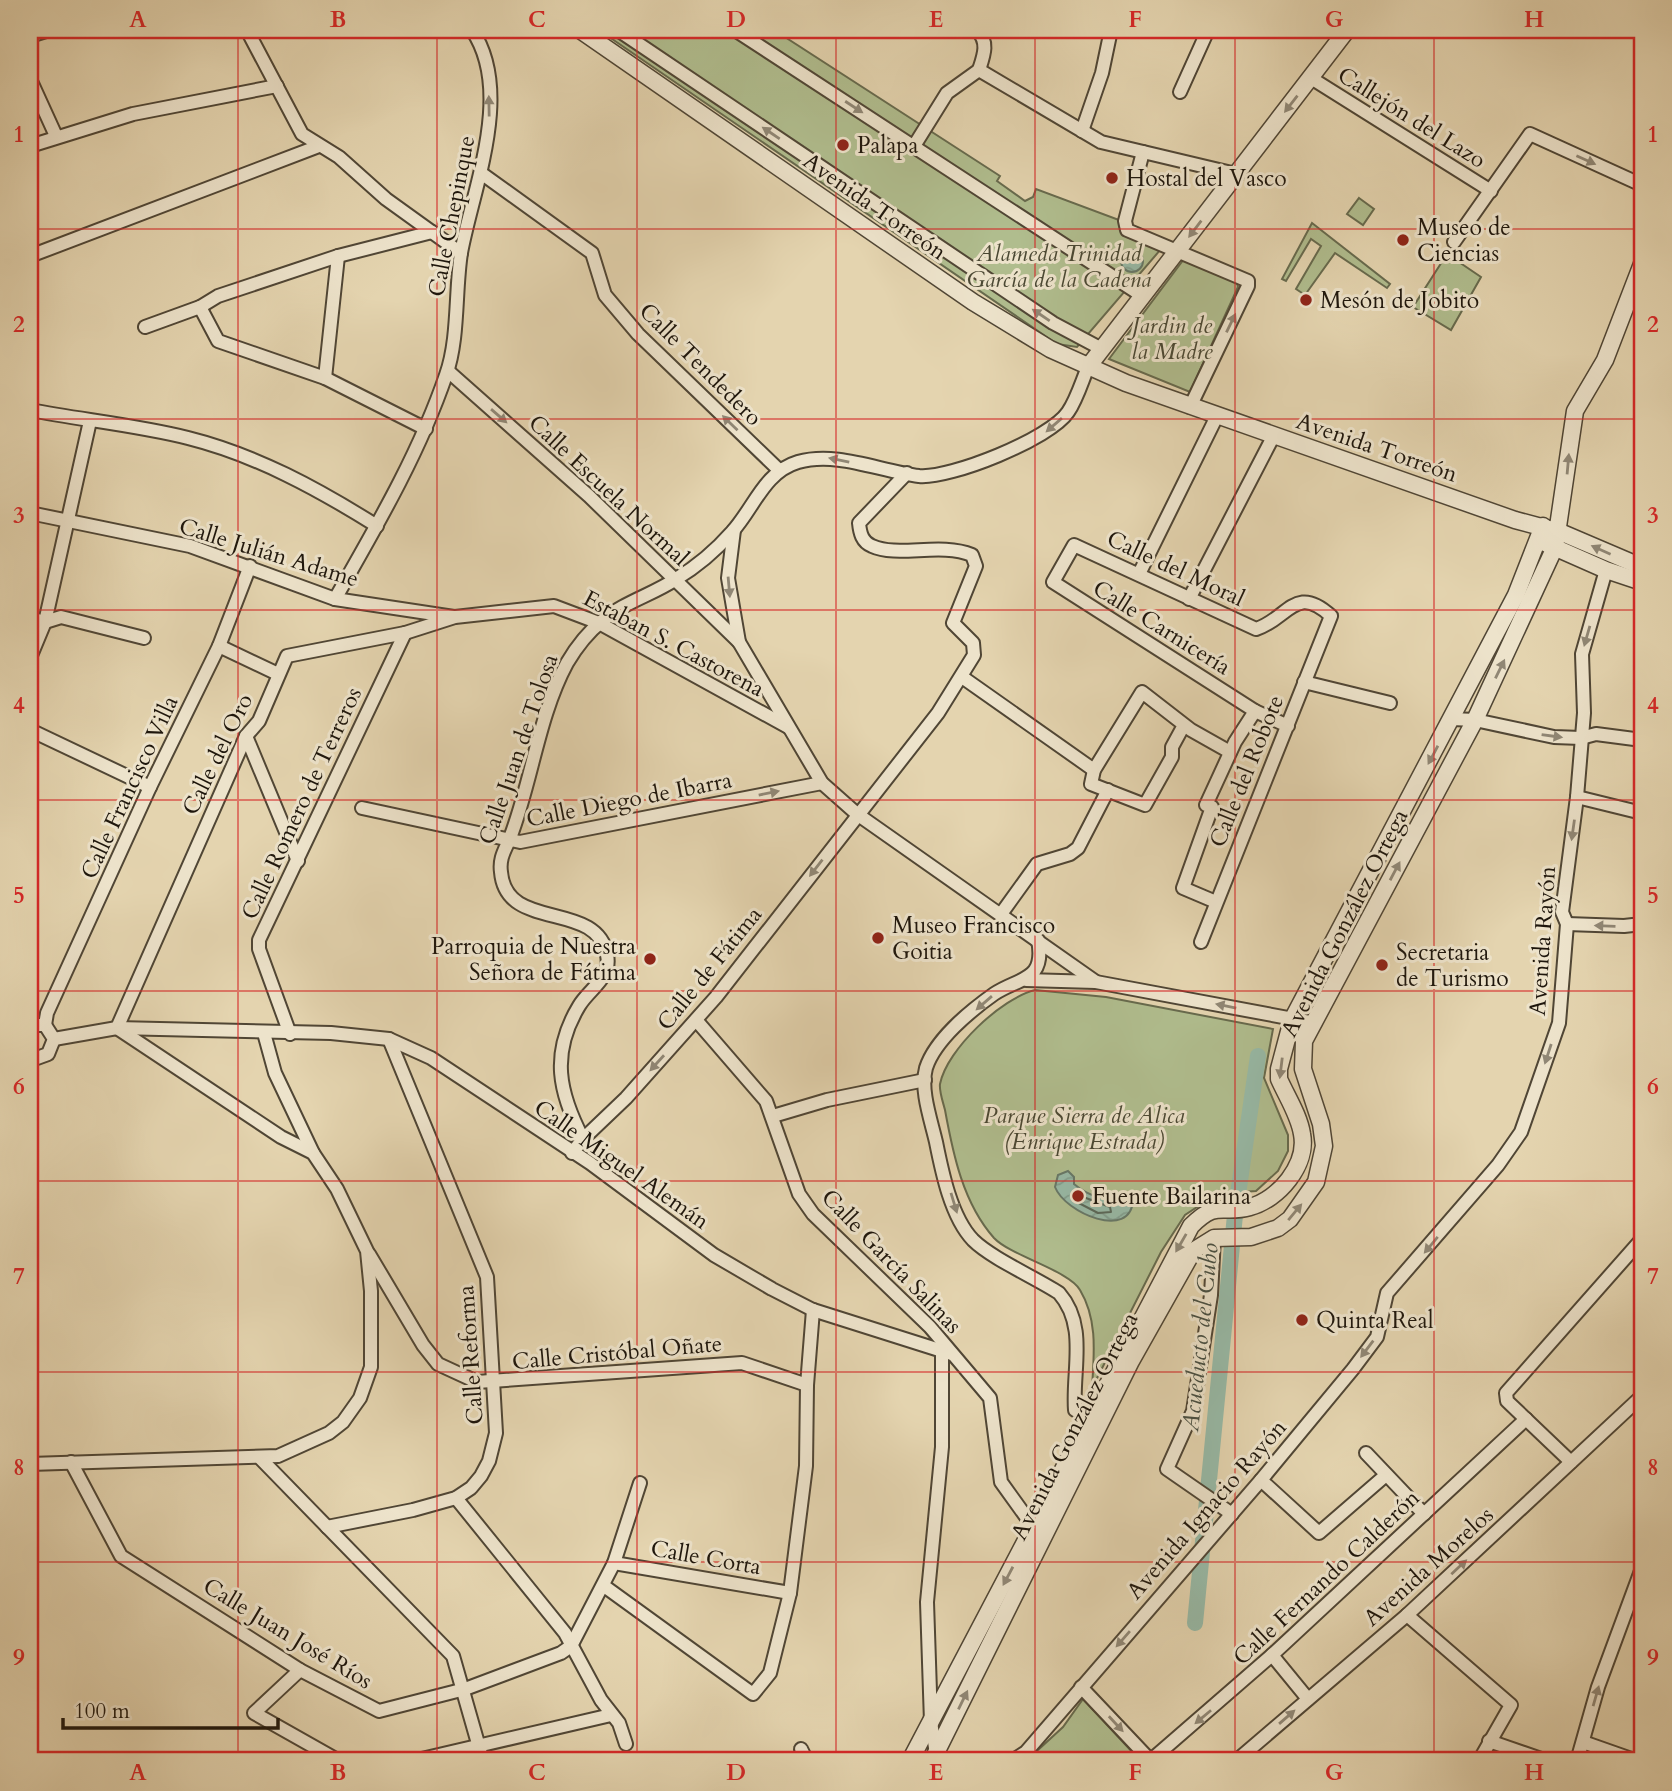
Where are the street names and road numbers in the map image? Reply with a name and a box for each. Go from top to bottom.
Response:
street label: Callejón del Lazo [1332,59,1492,175]
street label: Calle Chepinque [421,133,482,299]
street label: Avenida Torreón [797,145,953,267]
street label: Calle Tendedero [632,296,769,433]
street label: Avenida Torreón [1292,405,1461,490]
street label: Calle Escuela Normal [522,408,696,573]
street label: Calle Julián Adame [175,510,362,595]
street label: Calle del Moral [1102,523,1250,614]
street label: Calle Carnicería [1087,573,1237,682]
street label: Estaban S. Castorena [578,583,770,704]
street label: Calle Juan de Tolosa [471,650,566,849]
street label: Calle Romero de Terreros [234,682,369,924]
street label: Calle del Oro [175,688,260,820]
street label: Calle Francisco Villa [73,690,186,884]
street label: Calle del Robote [1202,691,1291,852]
street label: Calle Diego de Ibarra [524,764,735,835]
street label: Avenida González Ortega [1273,804,1415,1042]
street label: Avenida Rayón [1522,865,1563,1017]
street label: Calle de Fátima [650,900,769,1037]
street label: Calle Miguel Alemán [528,1092,715,1236]
street label: Calle García Salinas [815,1182,969,1340]
street label: Calle Reforma [450,1284,491,1426]
street label: Avenida González Ortega [1003,1307,1145,1545]
street label: Calle Cristóbal Oñate [511,1328,723,1377]
street label: Avenida Ignacio Rayón [1119,1413,1293,1606]
street label: Calle Fernando Calderón [1226,1483,1426,1672]
street label: Avenida Morelos [1357,1500,1500,1633]
street label: Calle Corta [648,1533,764,1582]
street label: Calle Juan José Ríos [197,1571,378,1696]

